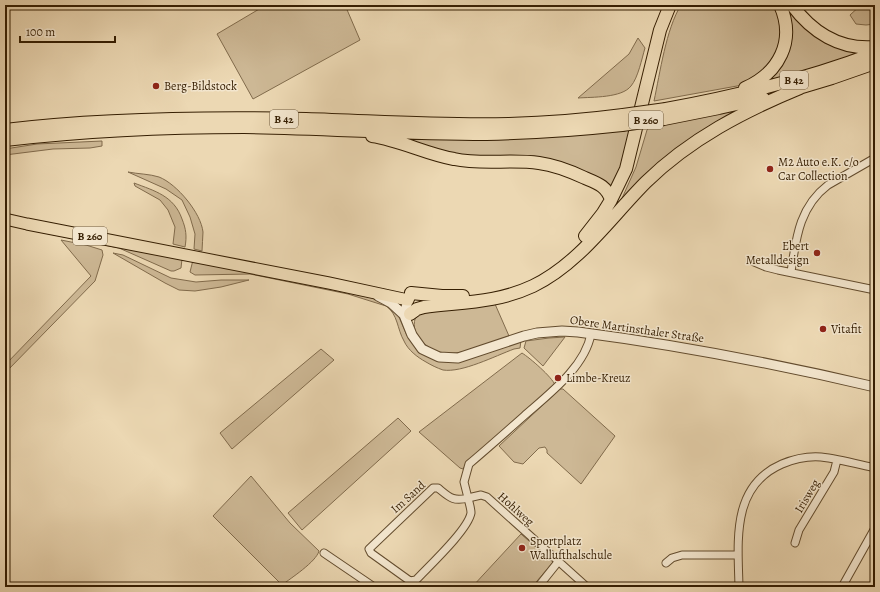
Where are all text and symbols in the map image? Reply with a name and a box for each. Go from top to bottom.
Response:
scale bar [20,18,115,44]
text: 100 m [26,24,55,40]
road number: B 42 [780,71,808,89]
place label: Berg-Bildstock [164,78,237,94]
marker: Berg-Bildstock [151,81,161,91]
road number: B 42 [270,110,298,128]
road number: B 260 [629,111,663,129]
place label: M2 Auto e.K. c/o Car Collection [778,154,859,184]
marker: M2 Auto e.K. c/o Car Collection [765,164,775,174]
road number: B 260 [73,227,107,245]
place label: Ebert Metalldesign [746,238,809,268]
marker: Ebert Metalldesign [812,248,822,258]
street label: Obere Martinsthaler Straße [569,312,705,346]
place label: Vitafit [830,321,862,337]
marker: Vitafit [818,324,828,334]
place label: Limbe-Kreuz [566,370,631,386]
marker: Limbe-Kreuz [553,373,563,383]
street label: Irisweg [791,476,823,516]
street label: Im Sand [387,477,429,517]
street label: Hohlweg [494,488,538,530]
place label: Sportplatz Wallufthalschule [529,533,612,563]
marker: Sportplatz Wallufthalschule [517,543,527,553]

